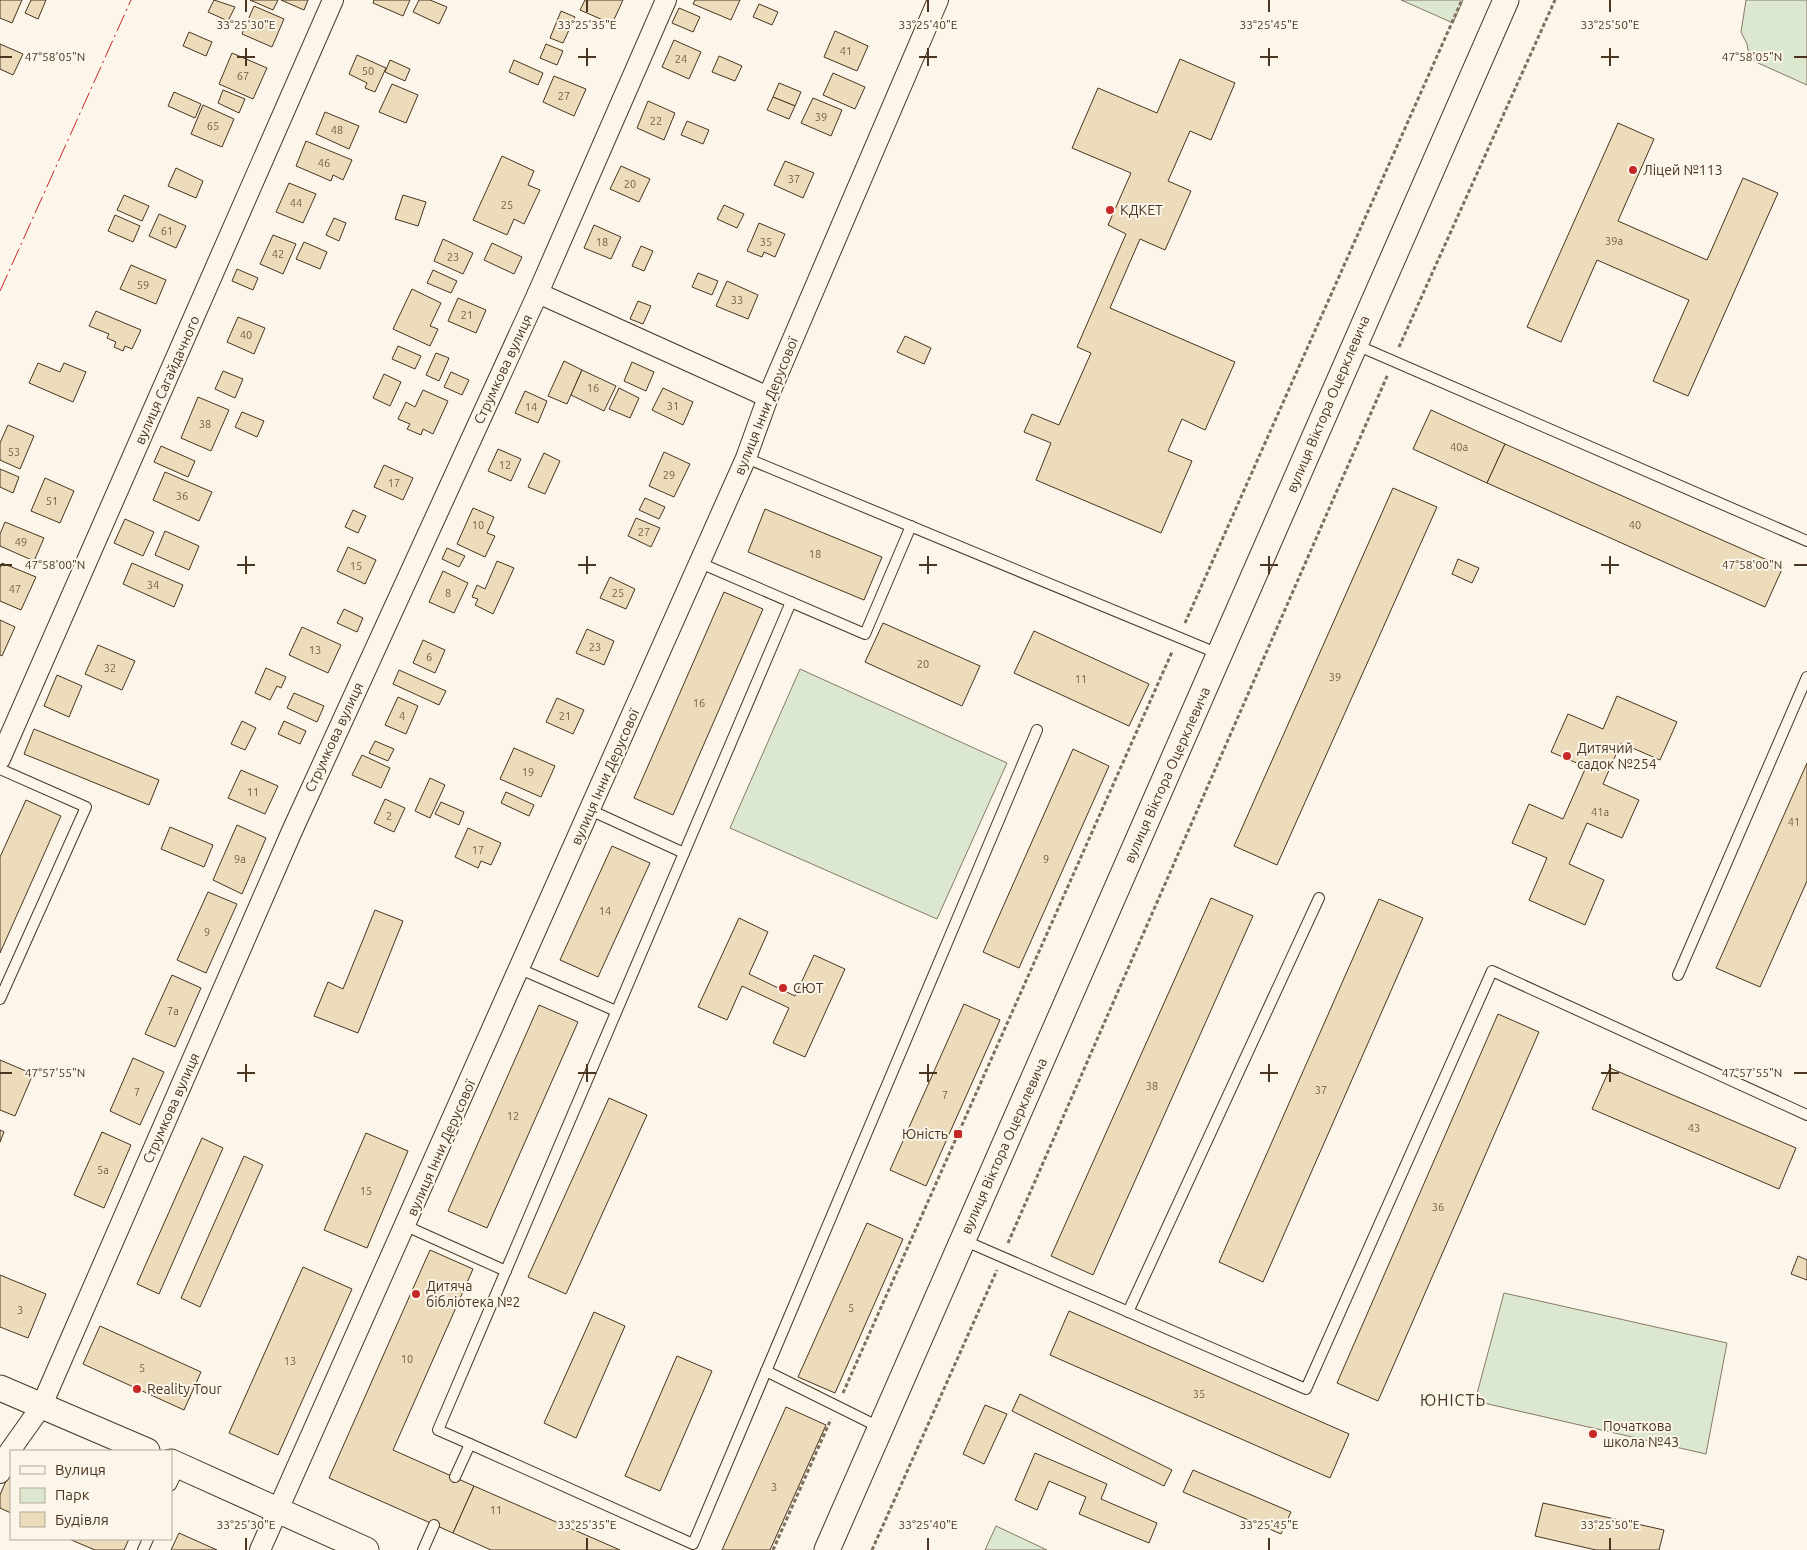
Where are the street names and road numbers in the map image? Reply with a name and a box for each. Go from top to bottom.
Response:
street label: Струмкова вулиця [471,312,535,426]
street label: вулиця Сагайдачного [131,313,203,447]
street label: вулиця Віктора Оцерклевича [1283,313,1373,495]
street label: вулиця Інни Дерусової [731,334,801,477]
street label: Струмкова вулиця [302,680,366,794]
street label: вулиця Віктора Оцерклевича [1121,684,1213,866]
street label: вулиця Інни Дерусової [568,706,643,848]
street label: Струмкова вулиця [139,1050,203,1166]
street label: вулиця Віктора Оцерклевича [958,1055,1050,1237]
street label: вулиця Інни Дерусової [404,1077,479,1219]

